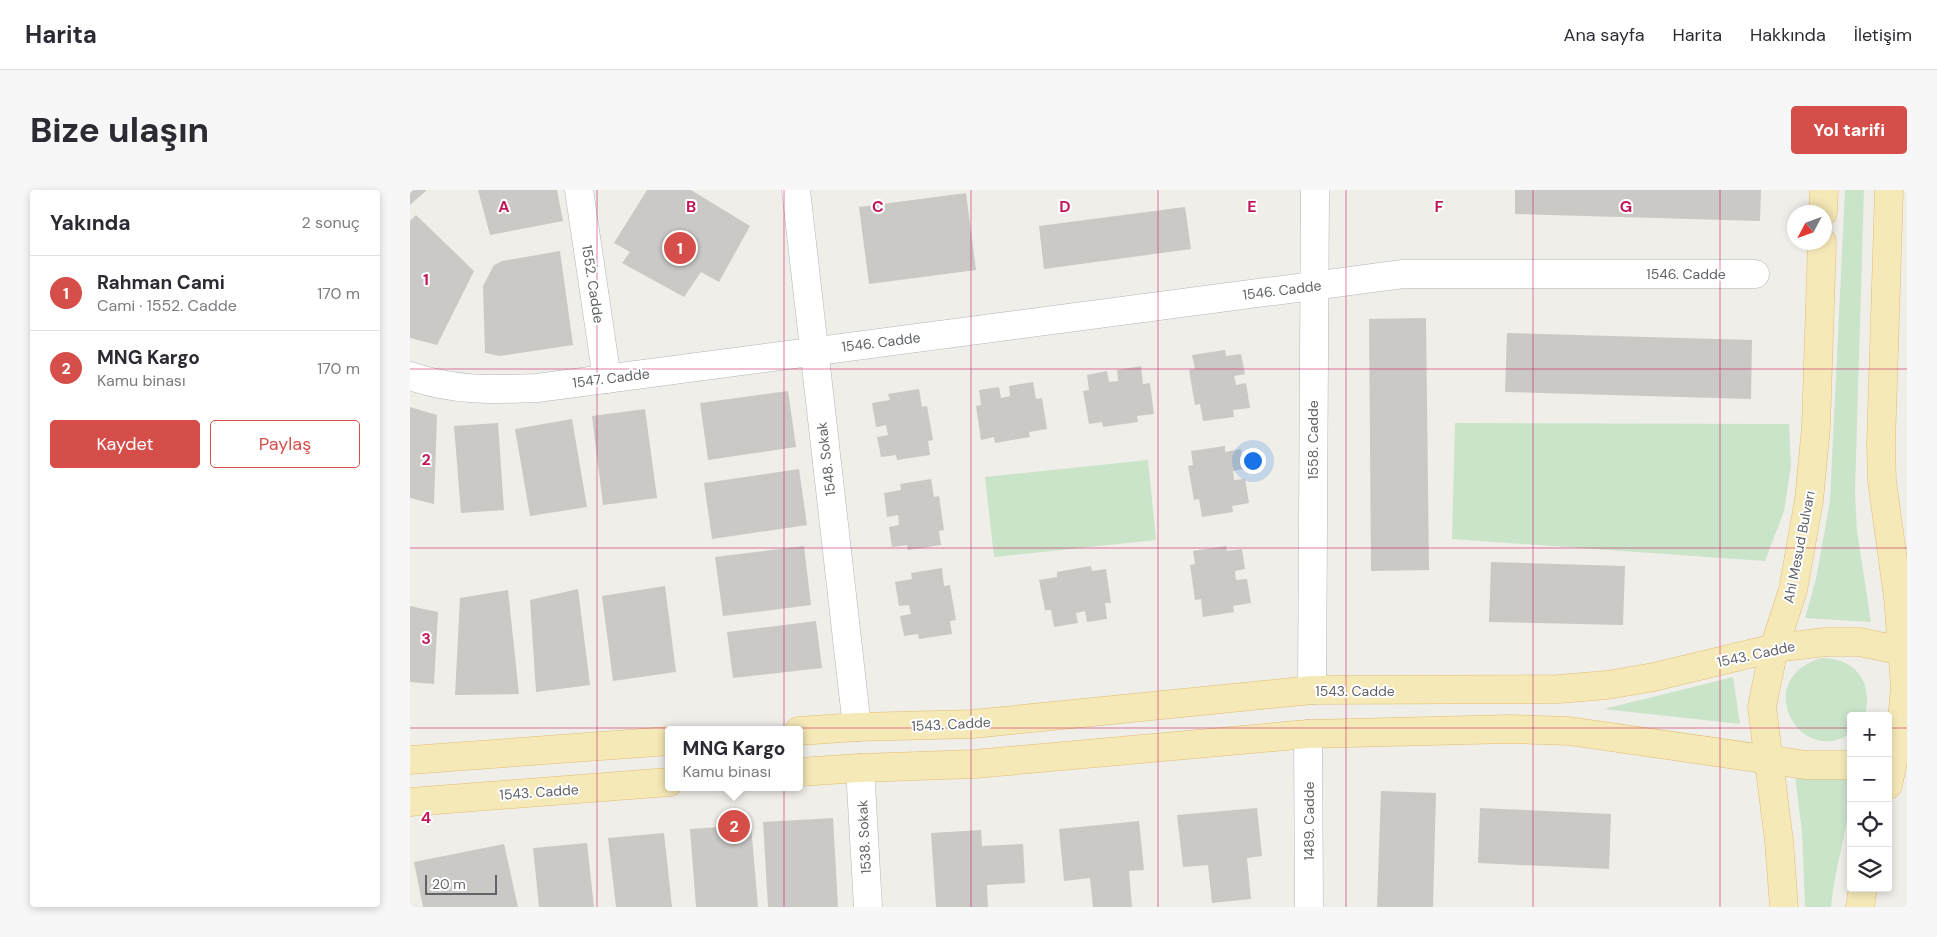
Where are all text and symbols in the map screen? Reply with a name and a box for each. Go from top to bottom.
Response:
text: Harita [25,19,97,50]
text: Ana sayfa [1564,23,1644,47]
text: Harita [1672,23,1722,47]
text: Hakkında [1750,23,1826,47]
text: İletişim [1854,23,1912,47]
button: Yol tarifi [1791,106,1907,154]
text: Bize ulaşın [30,107,209,153]
text: A [498,196,510,217]
text: B [686,196,696,217]
text: C [872,196,884,217]
text: D [1059,196,1071,217]
text: E [1247,196,1257,217]
text: F [1435,196,1444,217]
text: G [1620,196,1632,217]
north arrow [1787,205,1832,250]
text: Yakında [50,209,131,237]
text: 2 sonuç [302,212,360,233]
pin: 1 [664,229,696,267]
street label: 1552. Cadde [578,244,608,324]
street label: 1546. Cadde [1646,265,1726,283]
text: 1 [423,269,429,290]
text: Rahman Cami [97,270,225,295]
street label: 1546. Cadde [1242,276,1323,304]
text: 1 [63,283,69,304]
text: 170 m [317,283,360,304]
text: Cami · 1552. Cadde [97,295,237,316]
street label: 1546. Cadde [841,328,922,356]
text: MNG Kargo [97,345,200,370]
text: 2 [61,358,71,379]
text: 170 m [317,358,360,379]
street label: 1547. Cadde [571,364,651,392]
text: Kamu binası [97,370,185,391]
street label: 1558. Cadde [1304,400,1322,480]
button: Kaydet [50,420,200,468]
button: Paylaş [210,420,360,468]
street label: 1548. Sokak [813,421,839,497]
your location [1240,448,1266,474]
text: 2 [421,449,431,470]
street label: Ahi Mesud Bulvarı [1779,489,1819,605]
text: 3 [421,628,431,649]
street label: 1543. Cadde [1715,637,1797,671]
street label: 1543. Cadde [1315,682,1395,700]
map controls [1847,712,1892,892]
button: + [1847,712,1892,757]
street label: 1543. Cadde [911,713,991,735]
popup [665,726,803,791]
text: MNG Kargo [683,736,785,761]
button: − [1847,757,1892,802]
text: Kamu binası [683,761,771,782]
street label: 1543. Cadde [499,780,579,804]
street label: 1489. Cadde [1300,781,1318,861]
street label: 1538. Sokak [853,799,875,875]
button: locate [1847,802,1892,847]
text: 4 [421,807,431,828]
pin: 2 [718,807,750,845]
button: layers [1847,847,1892,892]
scale bar [425,872,498,895]
text: 20 m [432,875,466,893]

